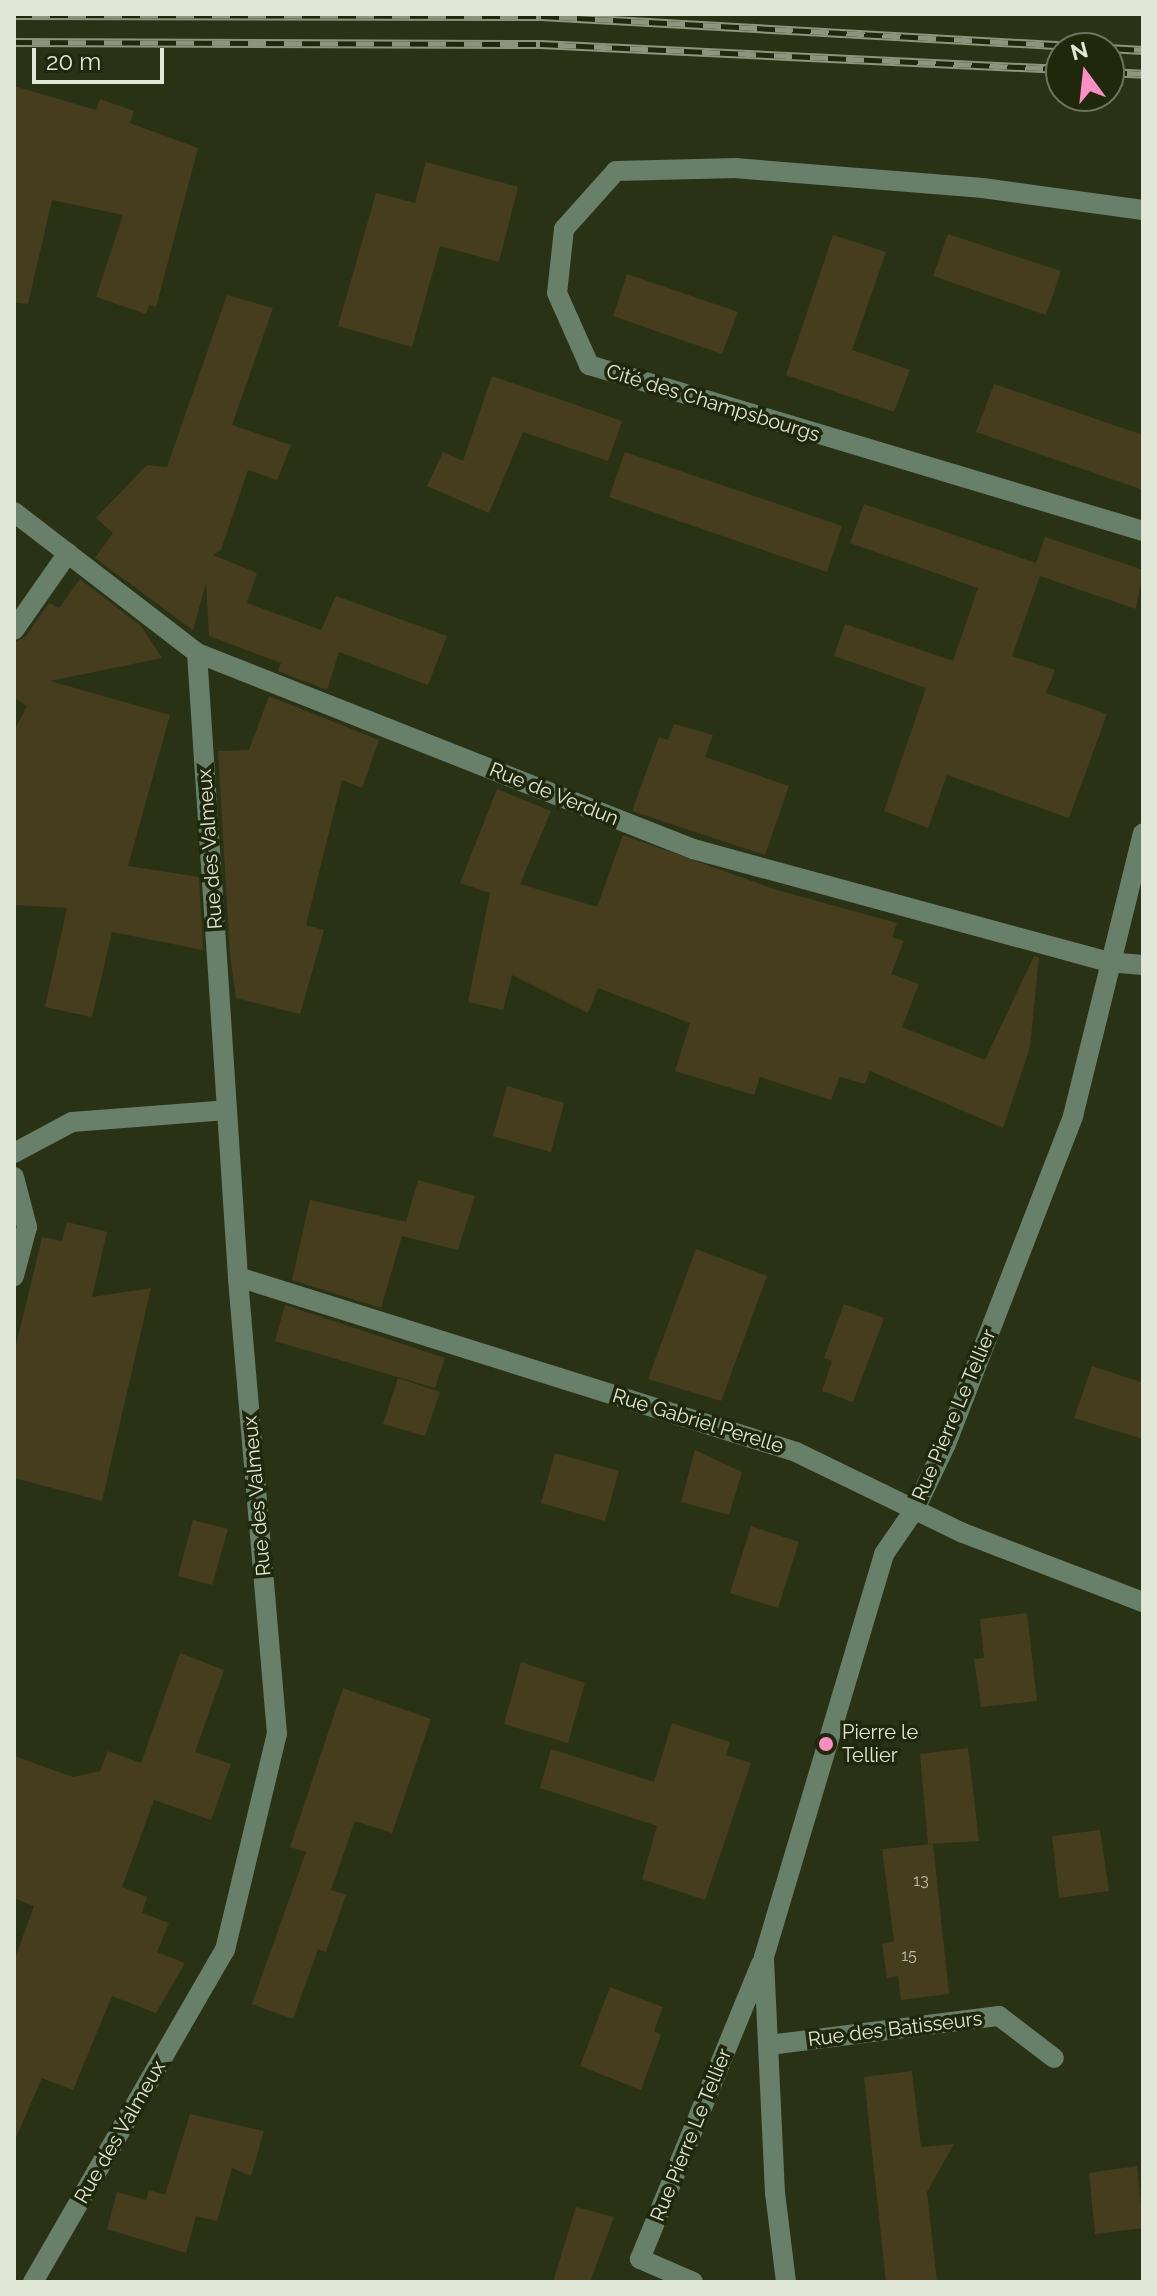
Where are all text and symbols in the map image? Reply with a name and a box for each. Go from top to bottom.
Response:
scale bar [36,32,168,82]
north arrow [1045,32,1125,112]
text: N [1068,36,1091,65]
text: 20 m [46,47,101,76]
street label: Cité des Champsbourgs [603,359,823,447]
street label: Rue de Verdun [486,757,622,831]
street label: Rue des Valmeux [192,768,228,930]
street label: Rue Pierre Le Tellier [907,1325,1001,1505]
street label: Rue Gabriel Perelle [609,1384,787,1458]
street label: Rue des Valmeux [238,1414,276,1578]
place label: Pierre le Tellier [842,1720,918,1767]
marker: Pierre le Tellier [817,1735,835,1753]
house number: 13 [913,1871,929,1891]
house number: 15 [901,1946,917,1966]
street label: Rue des Batisseurs [806,2006,984,2052]
street label: Rue Pierre Le Tellier [645,2045,737,2225]
street label: Rue des Valmeux [69,2056,171,2208]

